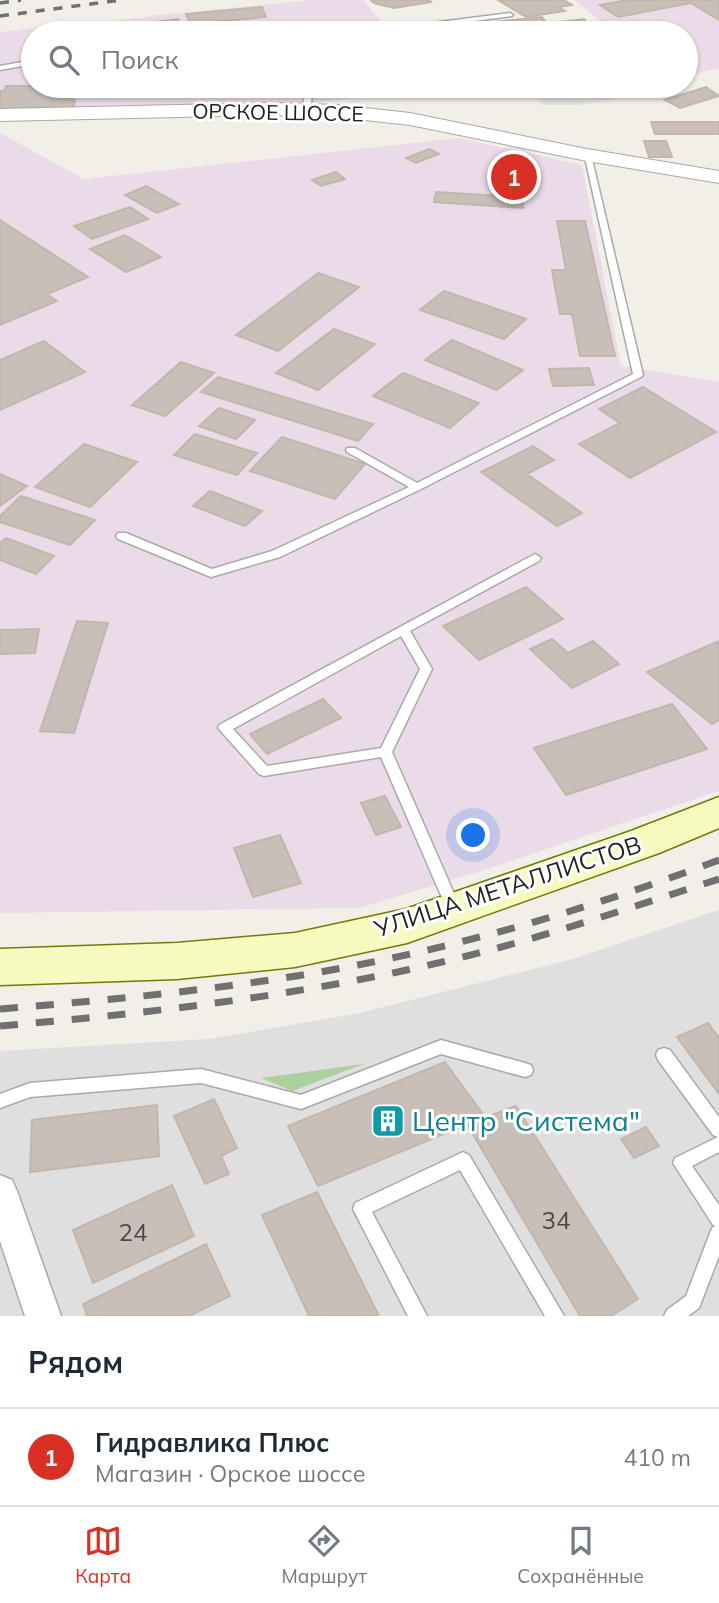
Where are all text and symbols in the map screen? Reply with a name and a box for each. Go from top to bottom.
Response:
search box [21,21,698,98]
icon: search [45,41,83,79]
text: Поиск [101,43,179,76]
street label: ОРСКОЕ ШОССЕ [192,98,364,126]
pin: 1 [491,151,537,203]
your location [456,818,490,852]
street label: УЛИЦА МЕТАЛЛИСТОВ [369,829,645,944]
building icon: Центр "Система" [369,1102,407,1140]
place label: Центр "Система" [412,1103,640,1138]
house number: 34 [542,1205,570,1235]
house number: 24 [119,1217,147,1247]
text: Рядом [28,1343,123,1381]
text: Гидравлика Плюс [95,1426,330,1459]
text: 1 [44,1443,58,1472]
text: 410 m [623,1443,691,1472]
text: Магазин · Орское шоссе [95,1459,365,1488]
tab: Карта [75,1522,131,1588]
tab: Маршрут [281,1522,367,1588]
tab: Сохранённые [517,1522,644,1588]

